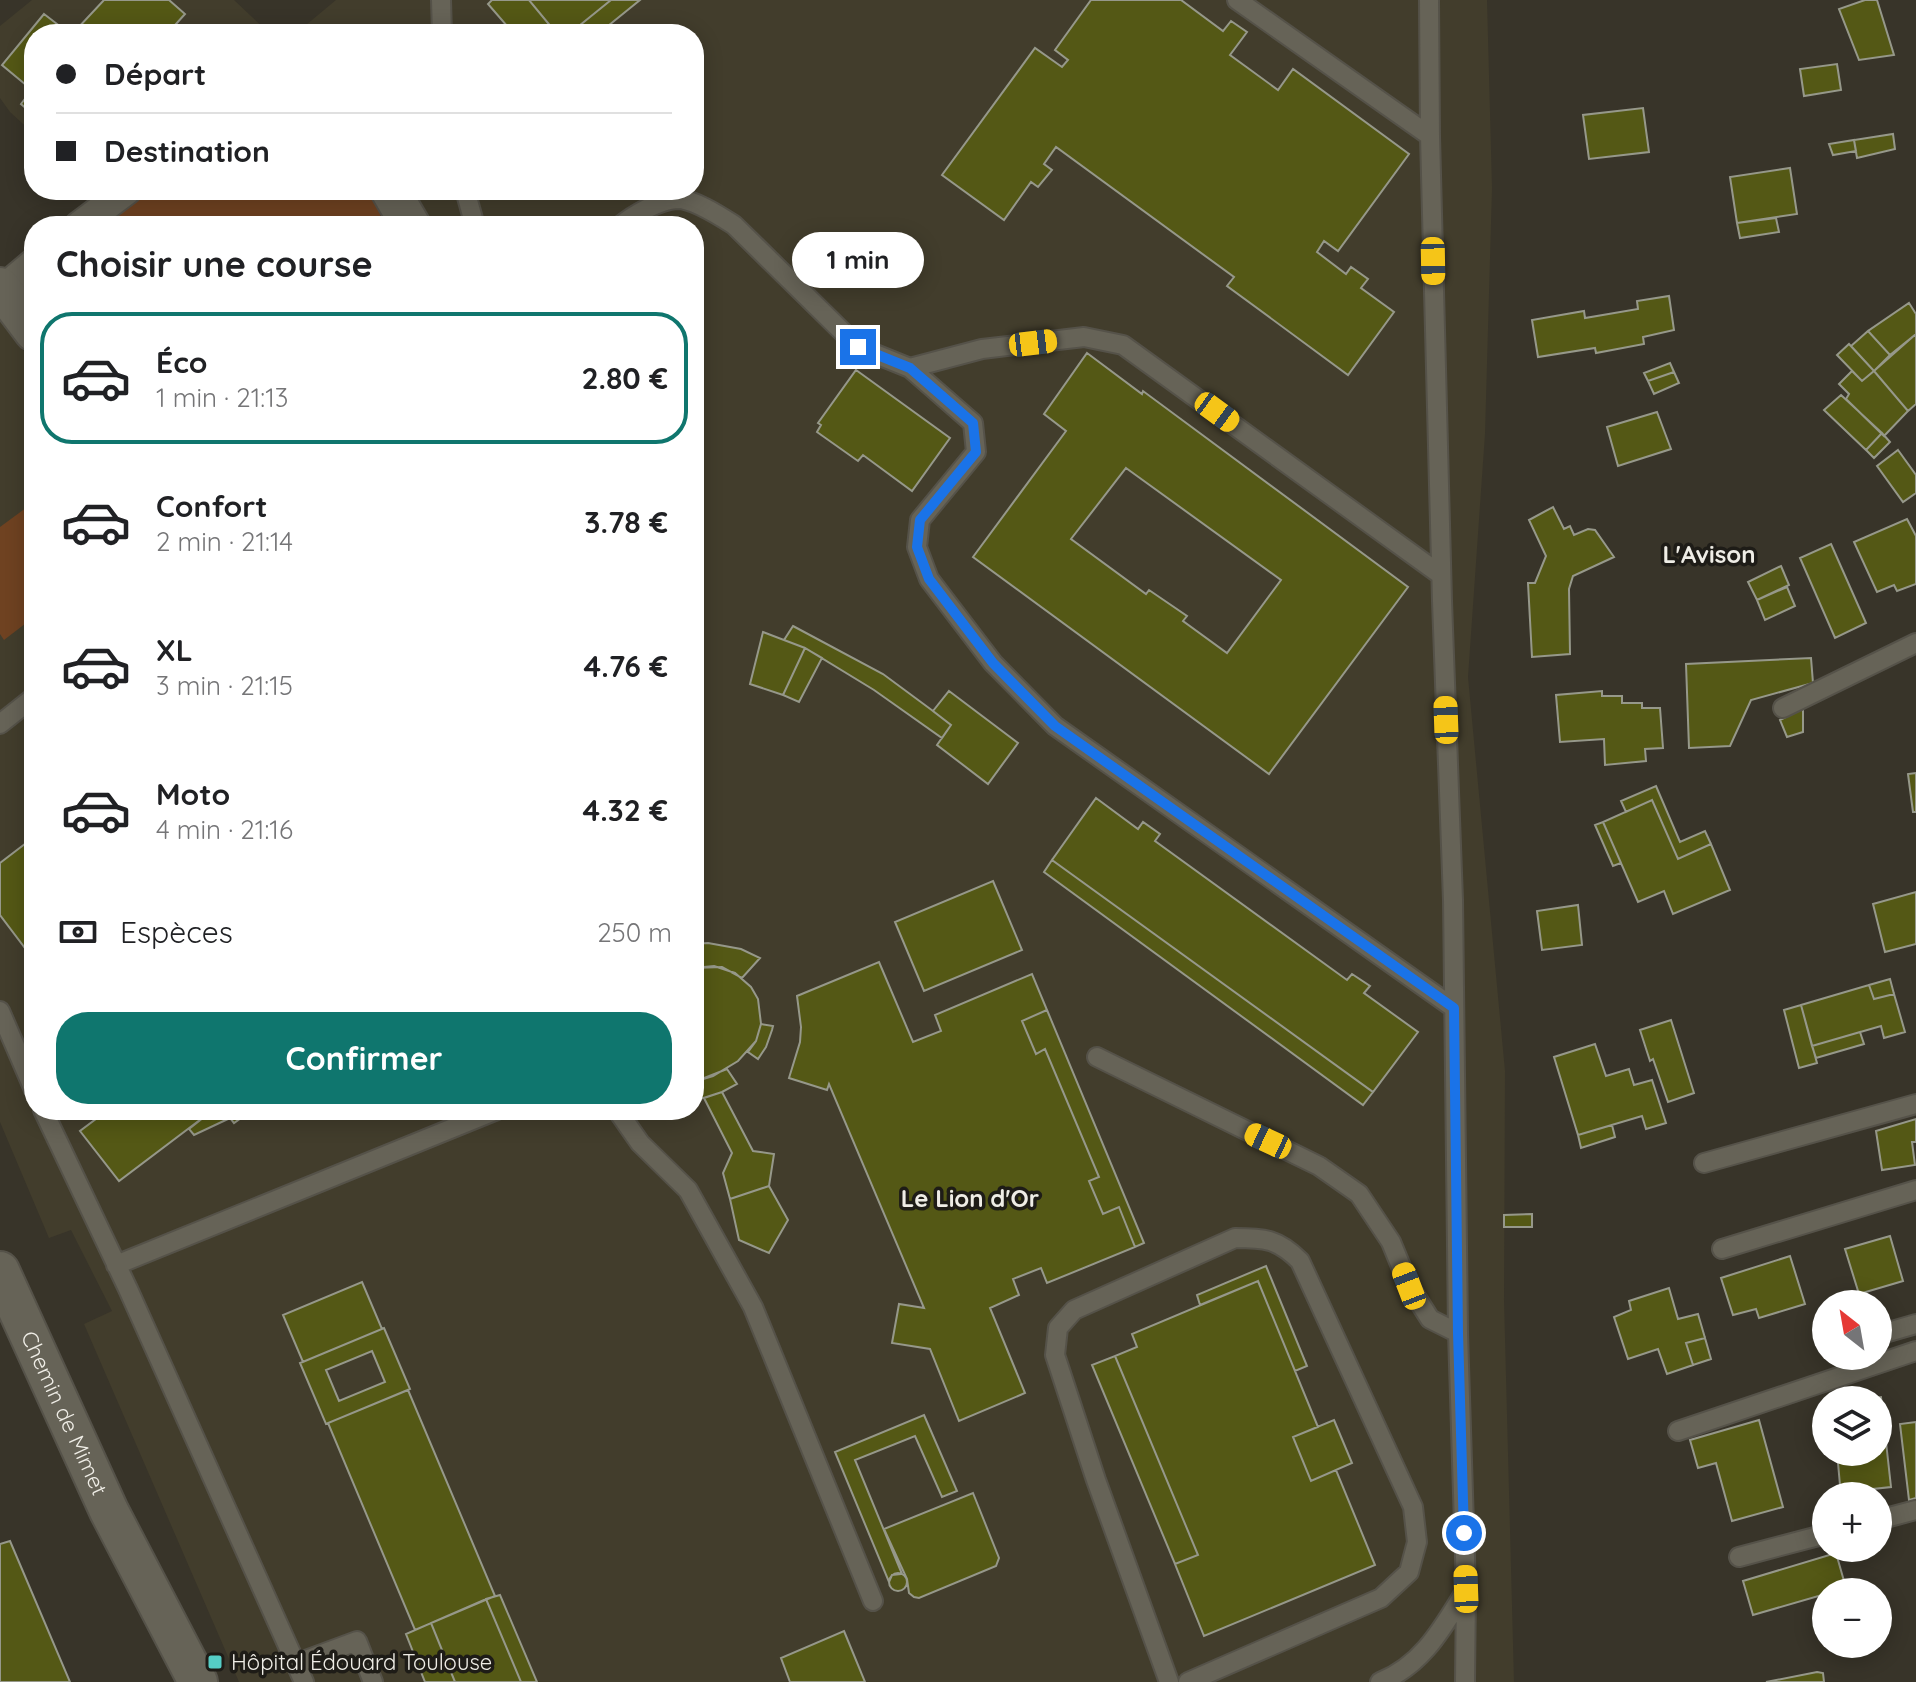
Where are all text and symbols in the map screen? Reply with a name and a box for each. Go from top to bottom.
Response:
text: Départ [104,55,206,93]
text: Destination [104,132,270,170]
callout: 1 min [792,231,924,287]
car [1421,237,1445,285]
text: Choisir une course [56,241,373,286]
text: 1 min [827,243,890,276]
car [1008,328,1058,358]
route end [840,329,876,365]
icon: car [60,342,132,414]
text: Éco [156,343,207,381]
text: 2.80 € [581,359,668,397]
text: 1 min · 21:13 [156,381,288,414]
car [1191,388,1243,436]
icon: car [60,486,132,558]
text: Confort [156,487,268,525]
text: 3.78 € [584,503,668,541]
text: 2 min · 21:14 [156,525,293,558]
district label: L'Avison [1662,539,1756,569]
icon: car [60,630,132,702]
text: XL [156,631,193,669]
text: 4.76 € [584,647,668,685]
text: 3 min · 21:15 [156,669,293,702]
car [1433,696,1459,744]
icon: car [60,774,132,846]
text: Moto [156,775,230,813]
text: 4.32 € [583,791,668,829]
text: 4 min · 21:16 [156,813,293,846]
icon: cash [56,910,100,954]
text: Espèces [120,913,233,951]
text: 250 m [597,916,672,949]
button: Confirmer [56,1012,672,1104]
car [1241,1120,1295,1162]
district label: Le Lion d'Or [901,1183,1039,1213]
car [1389,1259,1429,1313]
north arrow [1812,1290,1892,1370]
map controls [1812,1290,1892,1658]
street label: Chemin de Mimet [15,1326,114,1500]
button: layers [1812,1386,1892,1466]
button: + [1812,1482,1892,1562]
route start [1446,1515,1482,1551]
car [1453,1565,1479,1613]
button: − [1812,1578,1892,1658]
place label: Hôpital Édouard Toulouse [231,1648,492,1676]
marker: Hôpital Édouard Toulouse [206,1653,224,1671]

